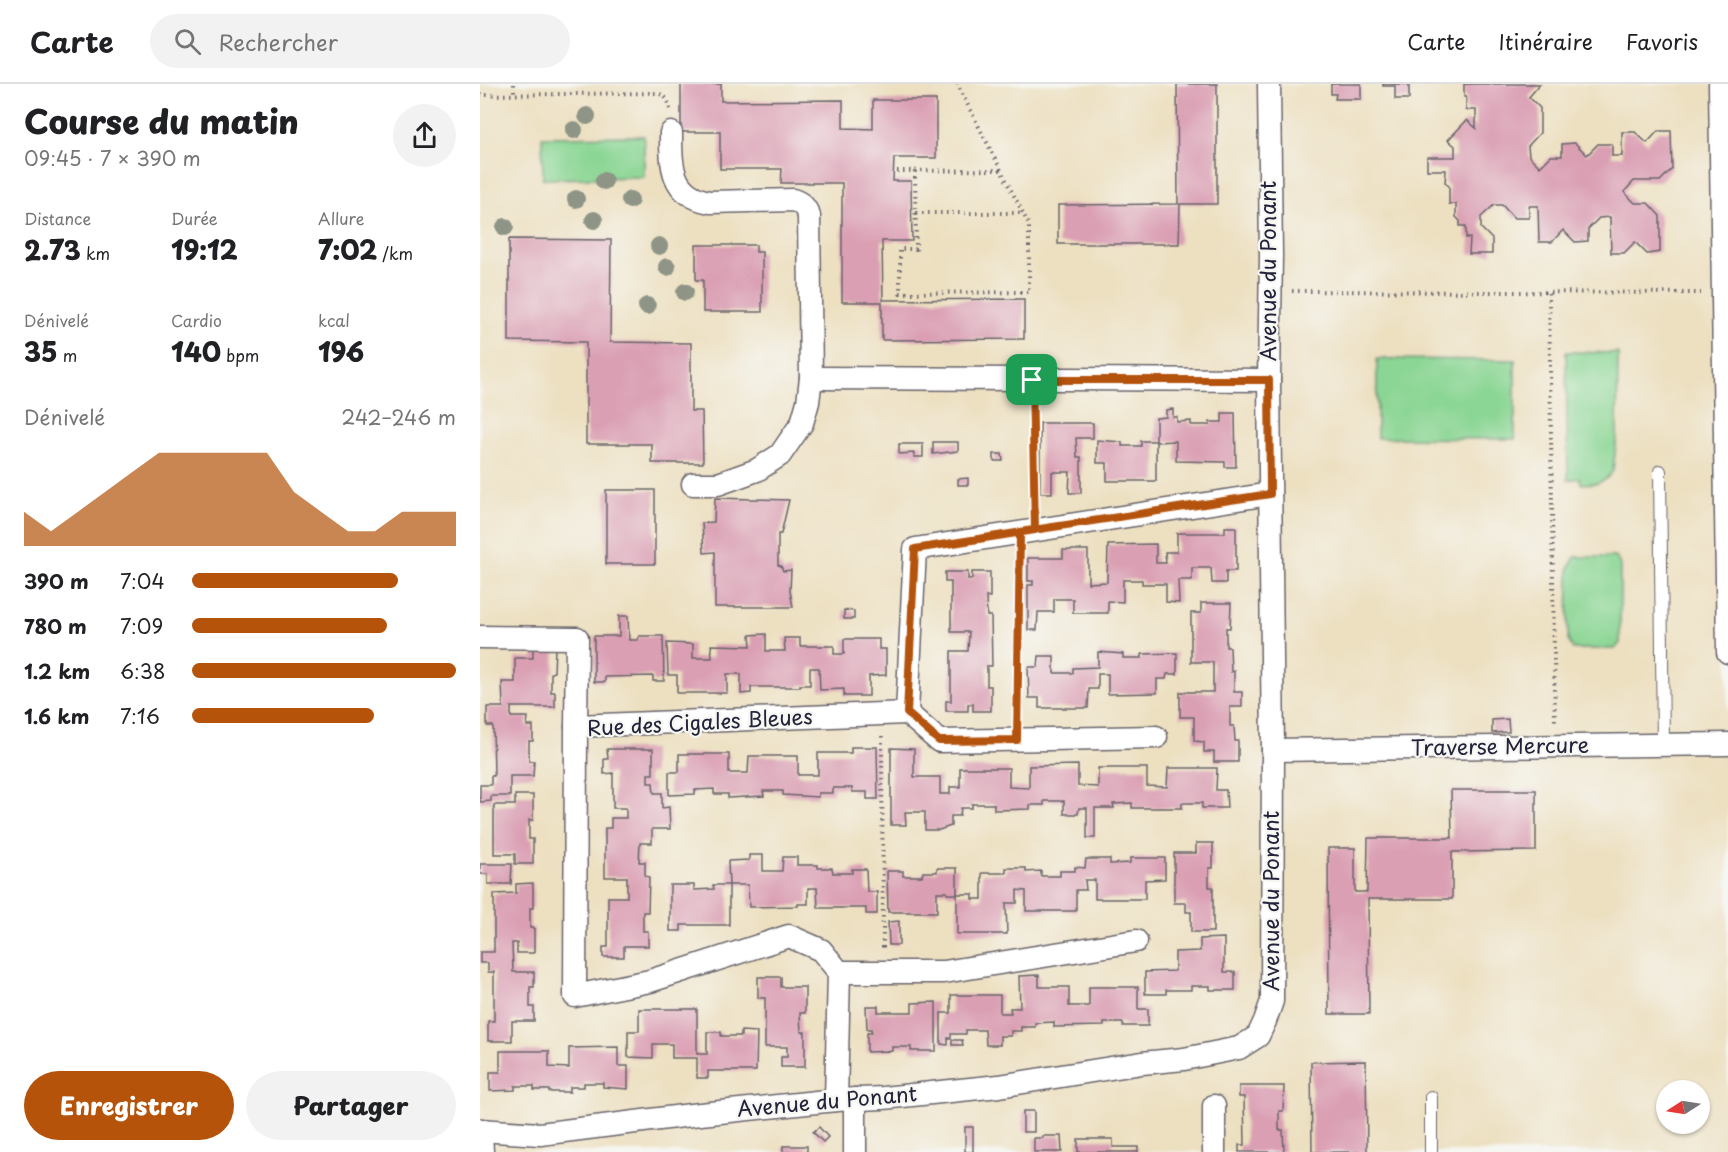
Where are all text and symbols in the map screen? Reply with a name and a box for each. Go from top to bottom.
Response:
search box [150,14,570,68]
text: Carte [30,20,114,63]
icon: search [171,25,204,58]
text: Rechercher [219,25,338,58]
text: Carte [1407,25,1466,57]
text: Itinéraire [1499,25,1593,57]
text: Favoris [1626,25,1698,57]
text: Course du matin [24,95,299,145]
button: share [393,104,456,167]
text: 09:45 · 7 × 390 m [24,143,201,173]
street label: Avenue du Ponant [1251,181,1283,361]
text: Distance [24,206,91,230]
text: Durée [171,206,218,230]
text: Allure [318,206,365,230]
text: 2.73 [24,230,81,269]
text: 19:12 [171,230,238,269]
text: 7:02 [318,230,377,269]
text: km [81,241,110,265]
text: /km [377,241,413,265]
text: Dénivelé [24,308,89,332]
text: Cardio [171,308,222,332]
text: kcal [318,308,350,332]
text: 35 [24,332,58,371]
text: 140 [171,332,221,371]
text: 196 [318,332,364,371]
text: m [58,343,77,367]
text: bpm [221,343,259,367]
pin [1006,354,1057,405]
icon: arrive [1015,363,1048,396]
text: Dénivelé [24,402,105,432]
text: 242–246 m [341,402,456,432]
text: 390 m [24,566,89,596]
text: 7:04 [120,566,165,596]
text: 780 m [24,611,87,641]
text: 7:09 [120,611,163,641]
text: 1.2 km [24,656,90,686]
text: 6:38 [120,656,165,686]
street label: Rue des Cigales Bleues [586,699,813,743]
text: 1.6 km [24,701,89,731]
text: 7:16 [120,701,160,731]
street label: Traverse Mercure [1411,727,1589,763]
street label: Avenue du Ponant [1254,811,1286,991]
button: Enregistrer [24,1071,234,1140]
button: Partager [246,1071,456,1140]
street label: Avenue du Ponant [736,1076,918,1124]
north arrow [1656,1080,1710,1134]
map controls [1656,1080,1710,1134]

